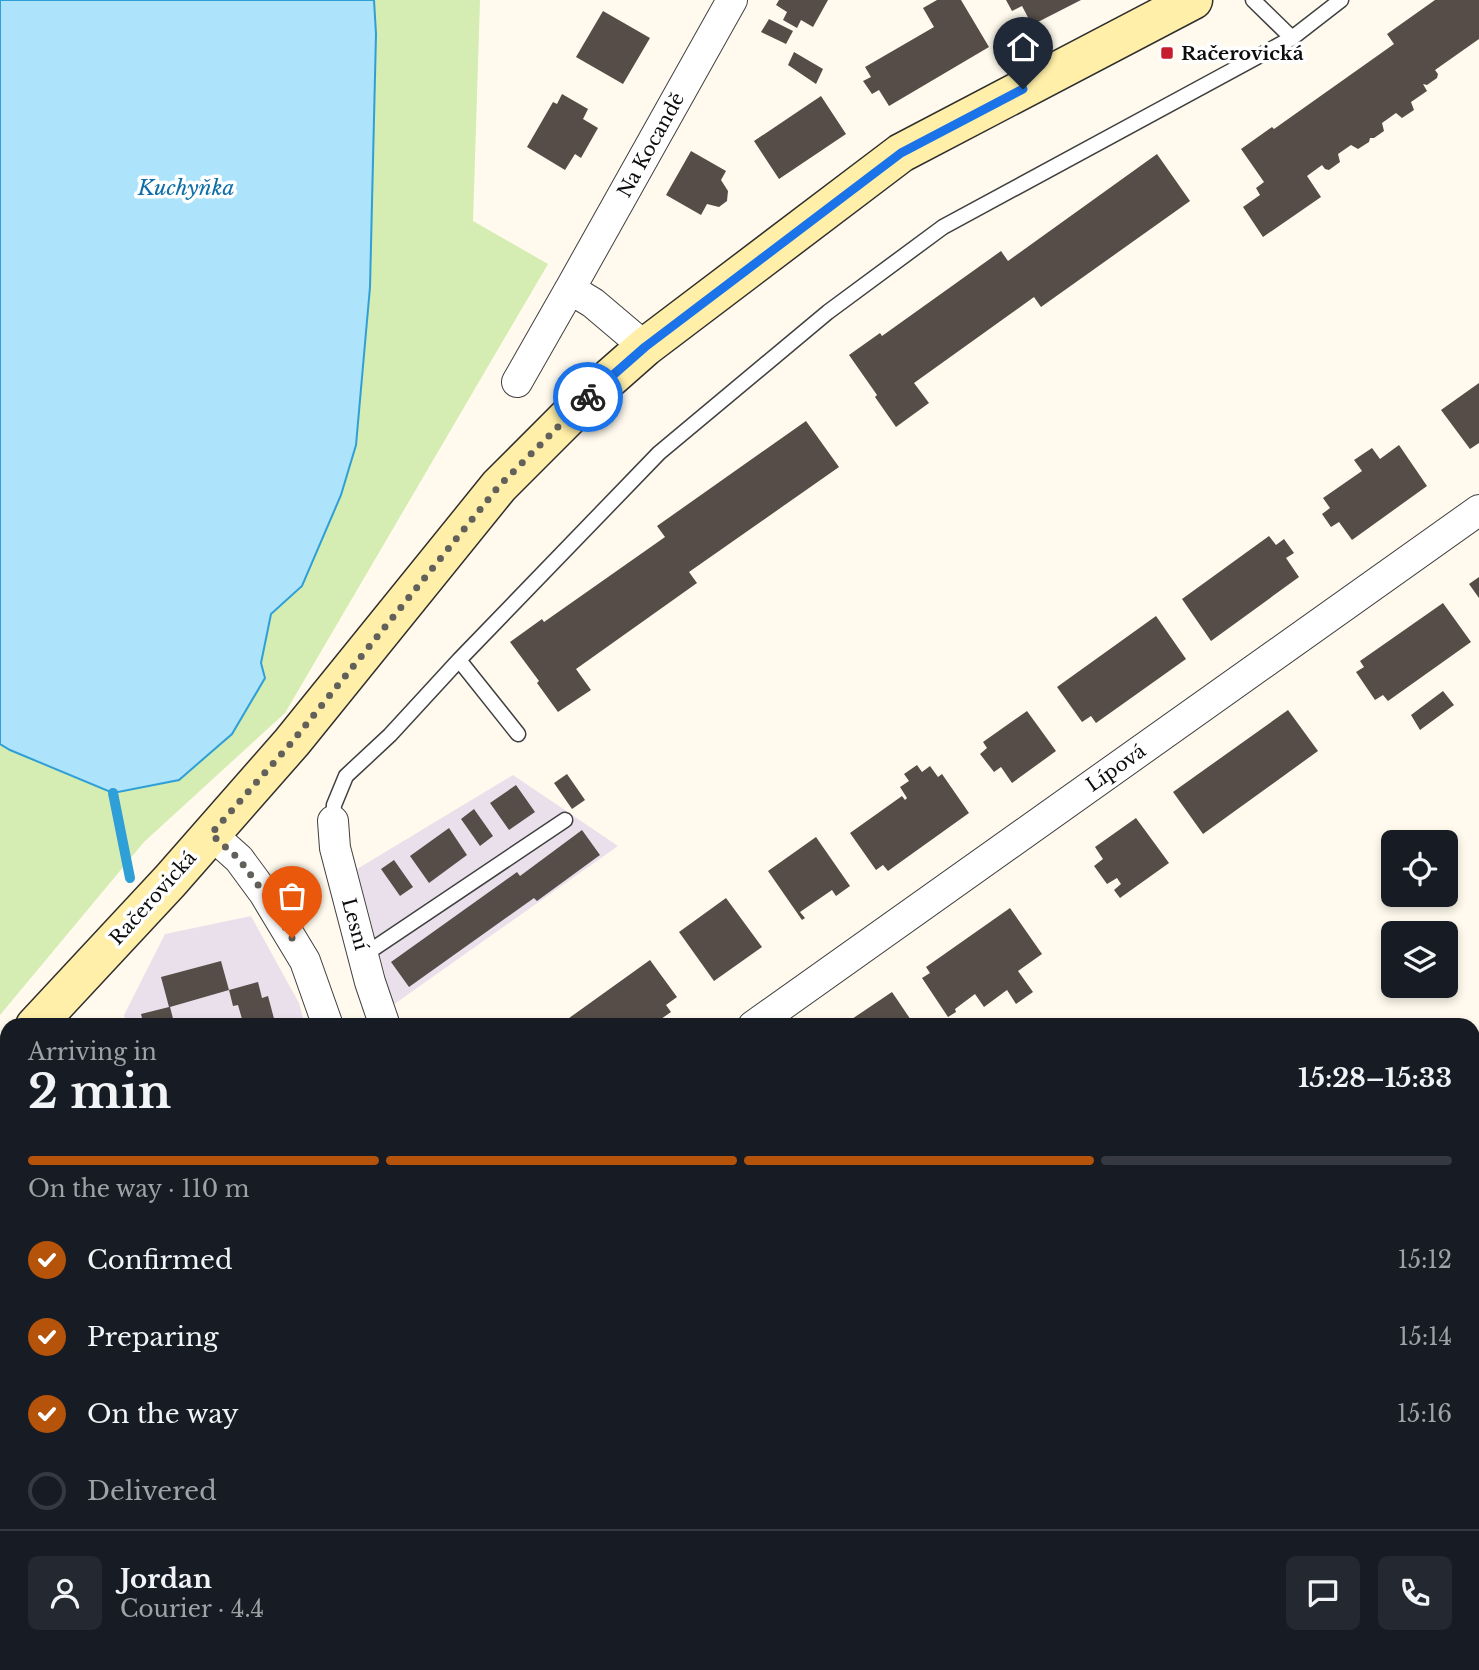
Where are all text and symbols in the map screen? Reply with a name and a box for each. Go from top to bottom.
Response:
pin [993,17,1053,89]
icon: home [1004,28,1042,66]
place label: Račerovická [1181,42,1304,65]
marker: Račerovická [1159,45,1175,61]
street label: Na Kocandě [613,89,689,201]
water label: Kuchyňka [137,175,234,201]
courier [553,362,623,432]
icon: bike [569,378,607,416]
street label: Lípová [1082,739,1150,797]
map controls [1381,830,1458,998]
button: locate [1381,830,1458,907]
street label: Račerovická [105,846,201,950]
pin [262,866,322,938]
icon: bag [273,877,311,915]
street label: Lesní [337,895,373,953]
button: layers [1381,921,1458,998]
text: Arriving in [28,1038,157,1066]
text: 15:28–15:33 [1298,1062,1452,1094]
text: 2 min [28,1063,171,1120]
text: On the way · 110 m [28,1175,249,1203]
icon: check [28,1241,66,1279]
text: Confirmed [87,1244,232,1276]
text: 15:12 [1398,1246,1452,1274]
icon: check [28,1318,66,1356]
text: Preparing [87,1321,219,1353]
text: 15:14 [1398,1323,1452,1351]
icon: check [28,1395,66,1433]
text: On the way [87,1398,239,1430]
text: 15:16 [1397,1400,1452,1428]
text: Delivered [87,1475,217,1507]
button: person [28,1556,102,1630]
button: chat [1286,1556,1360,1630]
button: phone [1378,1556,1452,1630]
text: Jordan [120,1563,212,1595]
text: Courier · 4.4 [120,1595,264,1623]

